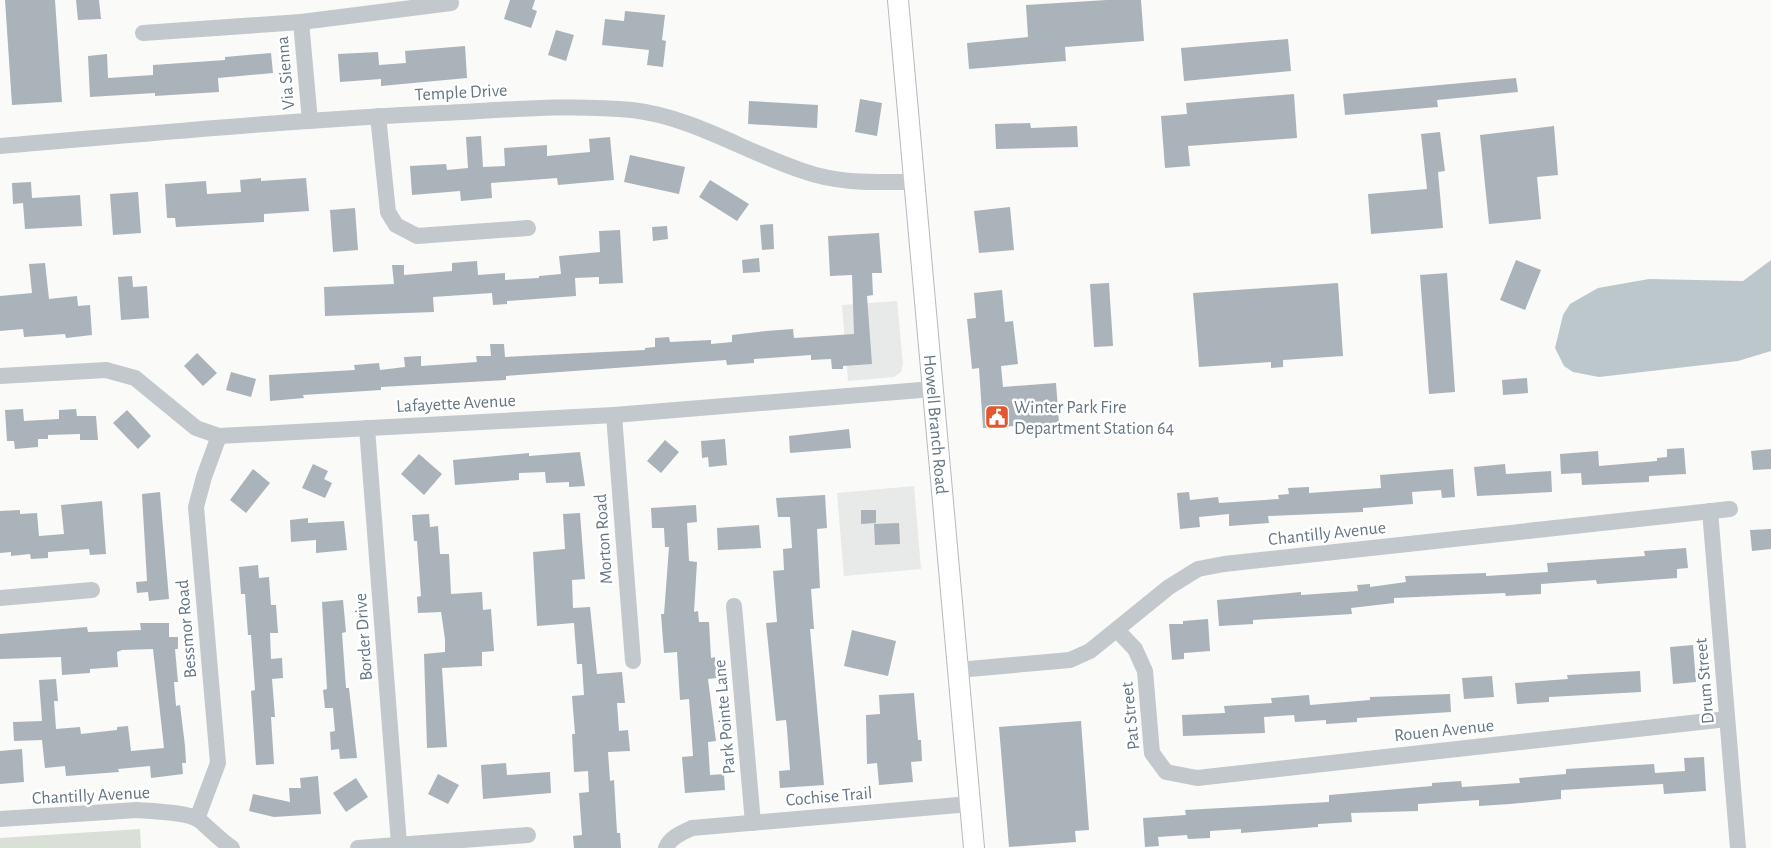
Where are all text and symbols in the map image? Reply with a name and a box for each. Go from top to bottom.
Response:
street label: Via Sienna [274,35,298,110]
street label: Temple Drive [414,82,508,104]
street label: Howell Branch Road [920,354,950,495]
street label: Lafayette Avenue [396,392,516,416]
place label: Winter Park Fire Department Station 64 [1014,399,1175,438]
public building icon: Winter Park Fire Department Station 64 [984,404,1010,430]
street label: Morton Road [592,493,616,585]
street label: Chantilly Avenue [1267,519,1387,549]
street label: Bessmor Road [174,579,200,679]
street label: Border Drive [352,593,376,681]
street label: Drum Street [1692,637,1718,725]
street label: Park Pointe Lane [711,659,739,775]
street label: Pat Street [1118,681,1144,751]
street label: Rouen Avenue [1393,717,1495,745]
street label: Chantilly Avenue [32,784,151,808]
street label: Cochise Trail [785,784,873,810]

